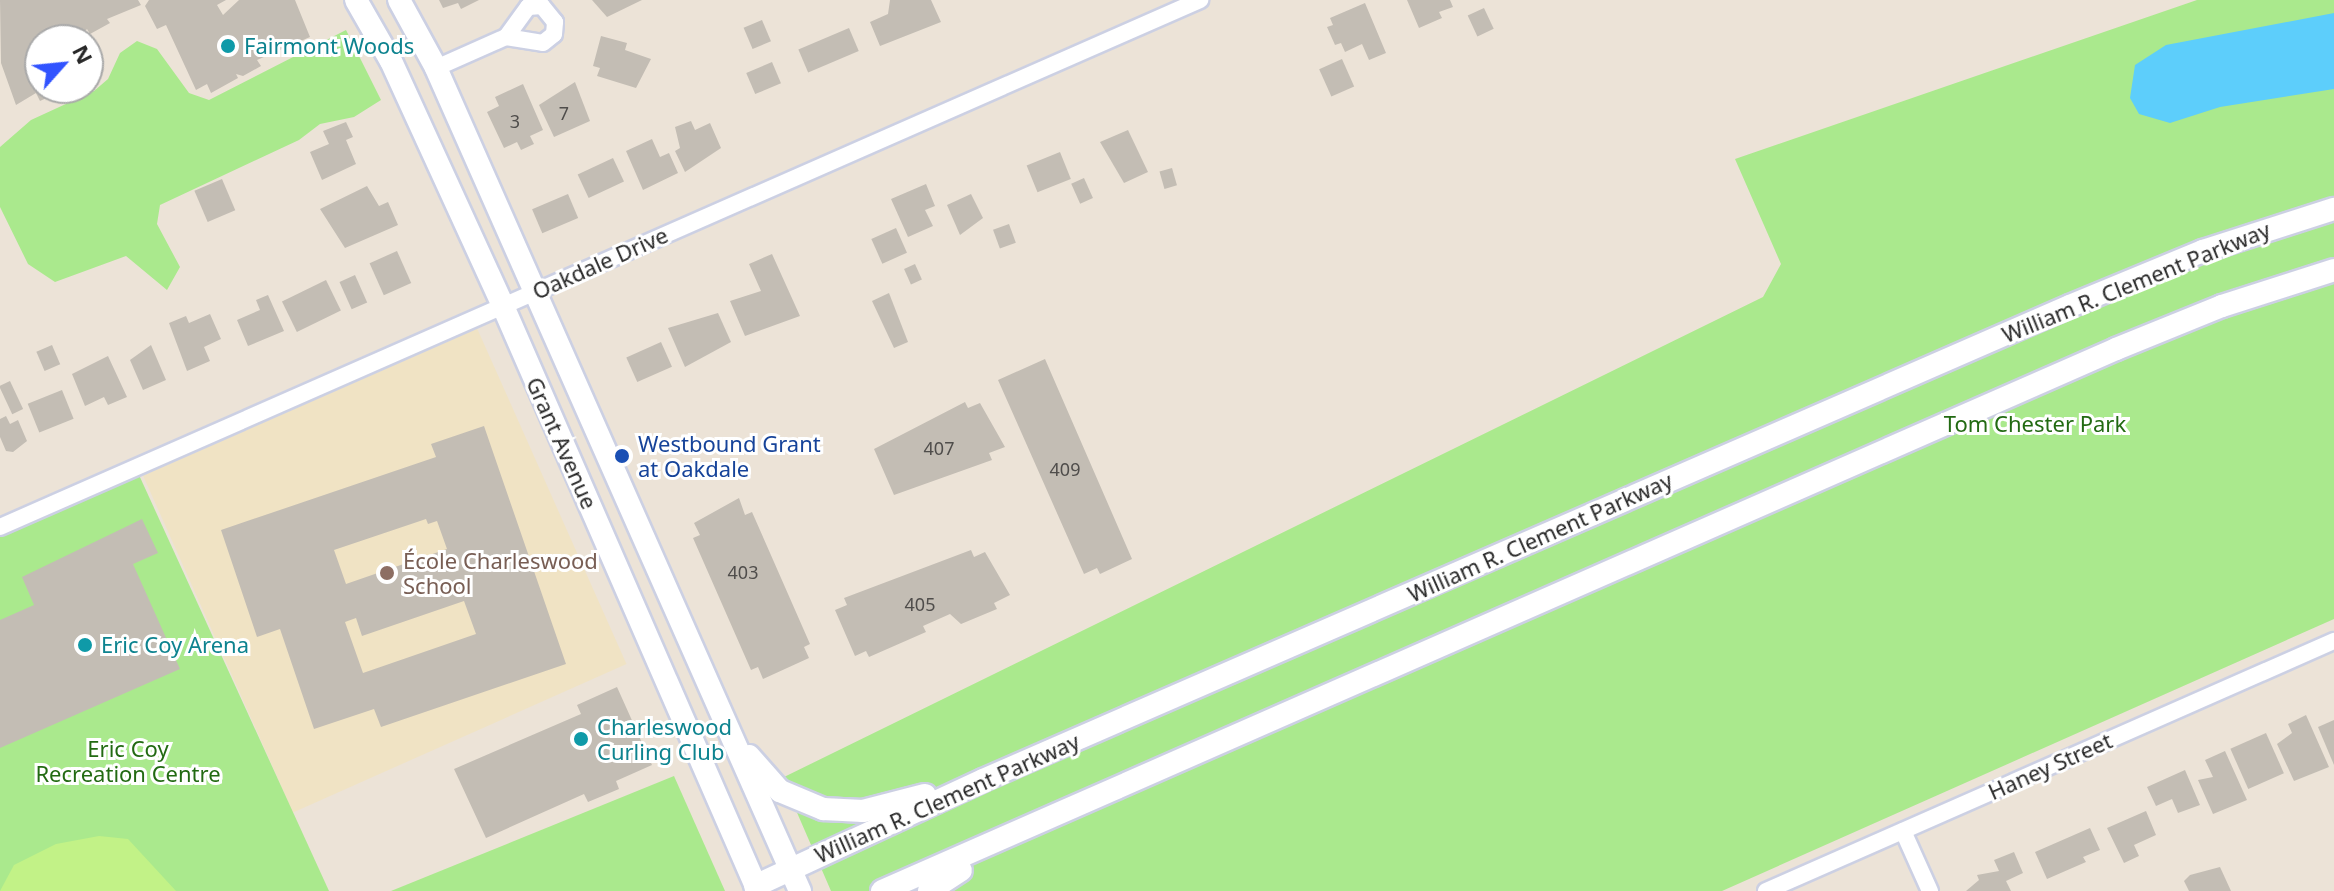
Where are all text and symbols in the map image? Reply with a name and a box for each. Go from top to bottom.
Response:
north arrow [24,24,104,104]
place label: Fairmont Woods [244,33,414,59]
marker: Fairmont Woods [219,37,237,55]
text: N [66,39,101,69]
house number: 7 [559,102,569,124]
house number: 3 [510,110,520,132]
street label: William R. Clement Parkway [1998,216,2274,348]
street label: Oakdale Drive [528,221,672,305]
street label: Grant Avenue [521,373,603,513]
park label: Tom Chester Park [1944,411,2126,437]
place label: Westbound Grant at Oakdale [638,430,821,482]
house number: 407 [924,437,954,459]
marker: Westbound Grant at Oakdale [613,447,631,465]
house number: 409 [1050,458,1080,480]
street label: William R. Clement Parkway [1404,467,1676,607]
place label: École Charleswood School [403,547,598,598]
house number: 403 [728,561,758,583]
marker: École Charleswood School [378,564,396,582]
house number: 405 [905,593,935,615]
place label: Eric Coy Arena [101,632,249,658]
marker: Eric Coy Arena [76,636,94,654]
place label: Charleswood Curling Club [597,713,732,764]
street label: Haney Street [1984,727,2116,805]
street label: William R. Clement Parkway [811,728,1083,868]
marker: Charleswood Curling Club [572,730,590,748]
park label: Eric Coy Recreation Centre [35,735,221,786]

